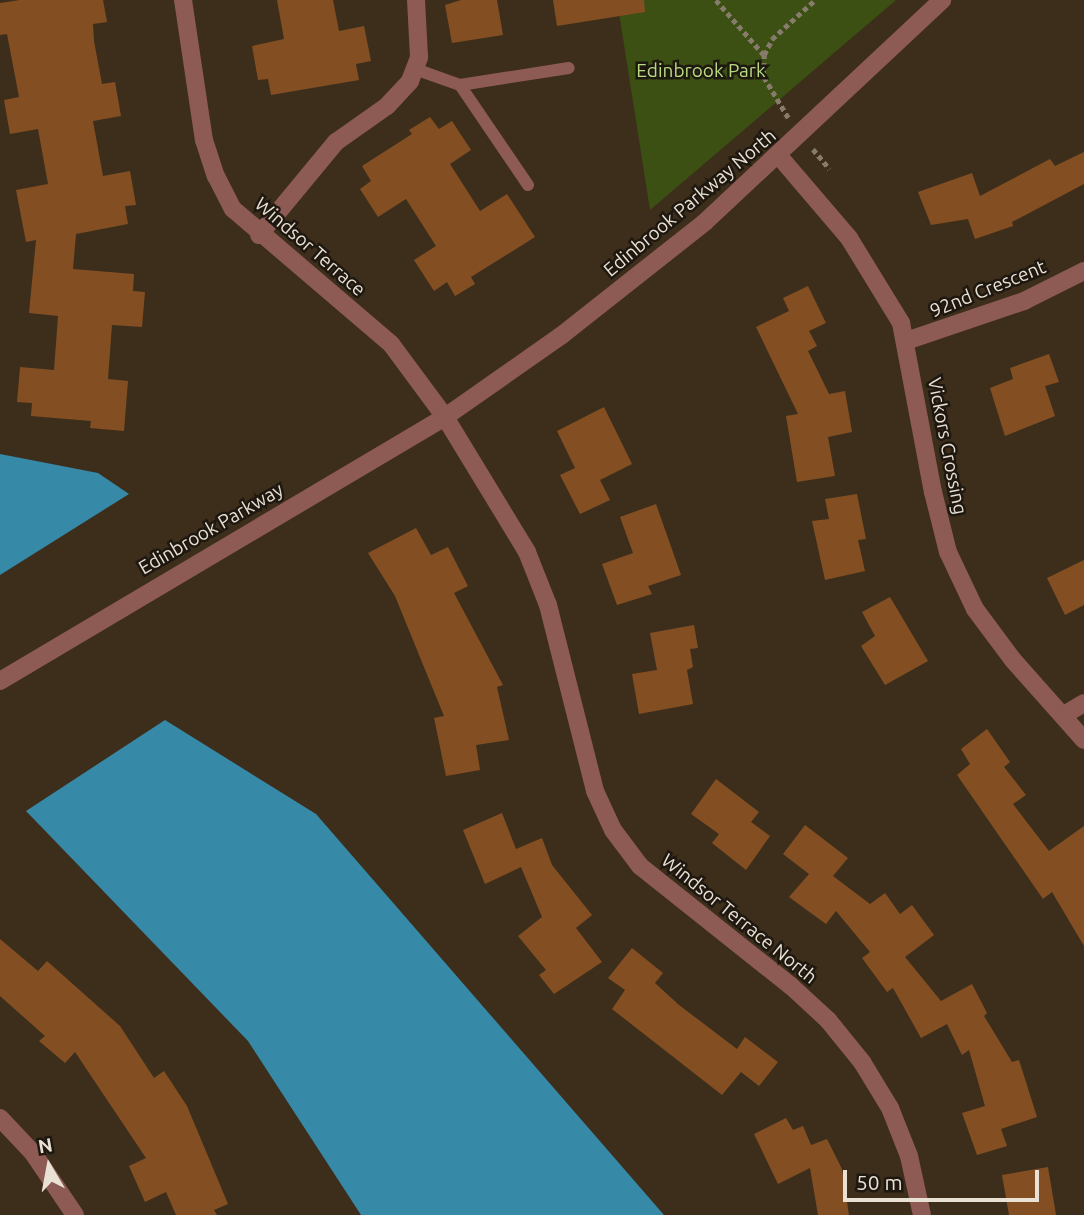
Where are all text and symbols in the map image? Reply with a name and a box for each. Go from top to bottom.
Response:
park label: Edinbrook Park [636,60,766,82]
street label: Edinbrook Parkway North [599,124,781,282]
street label: Windsor Terrace [250,193,370,301]
street label: 92nd Crescent [927,255,1049,323]
street label: Vickors Crossing [923,376,971,516]
street label: Edinbrook Parkway [135,478,287,580]
street label: Windsor Terrace North [657,849,821,989]
north arrow [14,1131,84,1201]
text: N [36,1133,54,1157]
scale bar [846,1156,1042,1200]
text: 50 m [856,1170,903,1194]

